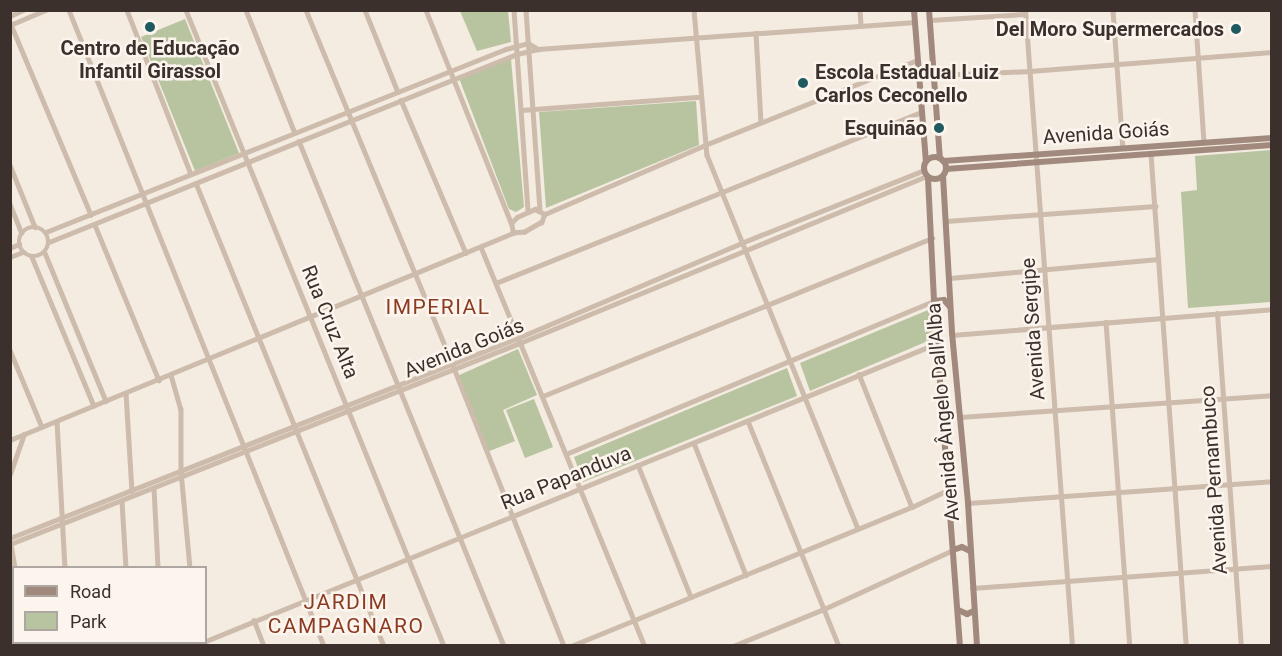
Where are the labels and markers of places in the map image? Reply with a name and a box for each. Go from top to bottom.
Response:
place label: Del Moro Supermercados [996,17,1224,41]
marker: Centro de Educação Infantil Girassol [143,20,157,34]
marker: Del Moro Supermercados [1229,22,1243,36]
place label: Centro de Educação Infantil Girassol [60,36,240,83]
place label: Escola Estadual Luiz Carlos Ceconello [815,60,999,107]
marker: Escola Estadual Luiz Carlos Ceconello [796,76,810,90]
place label: Esquinão [844,116,927,140]
marker: Esquinão [932,121,946,135]

